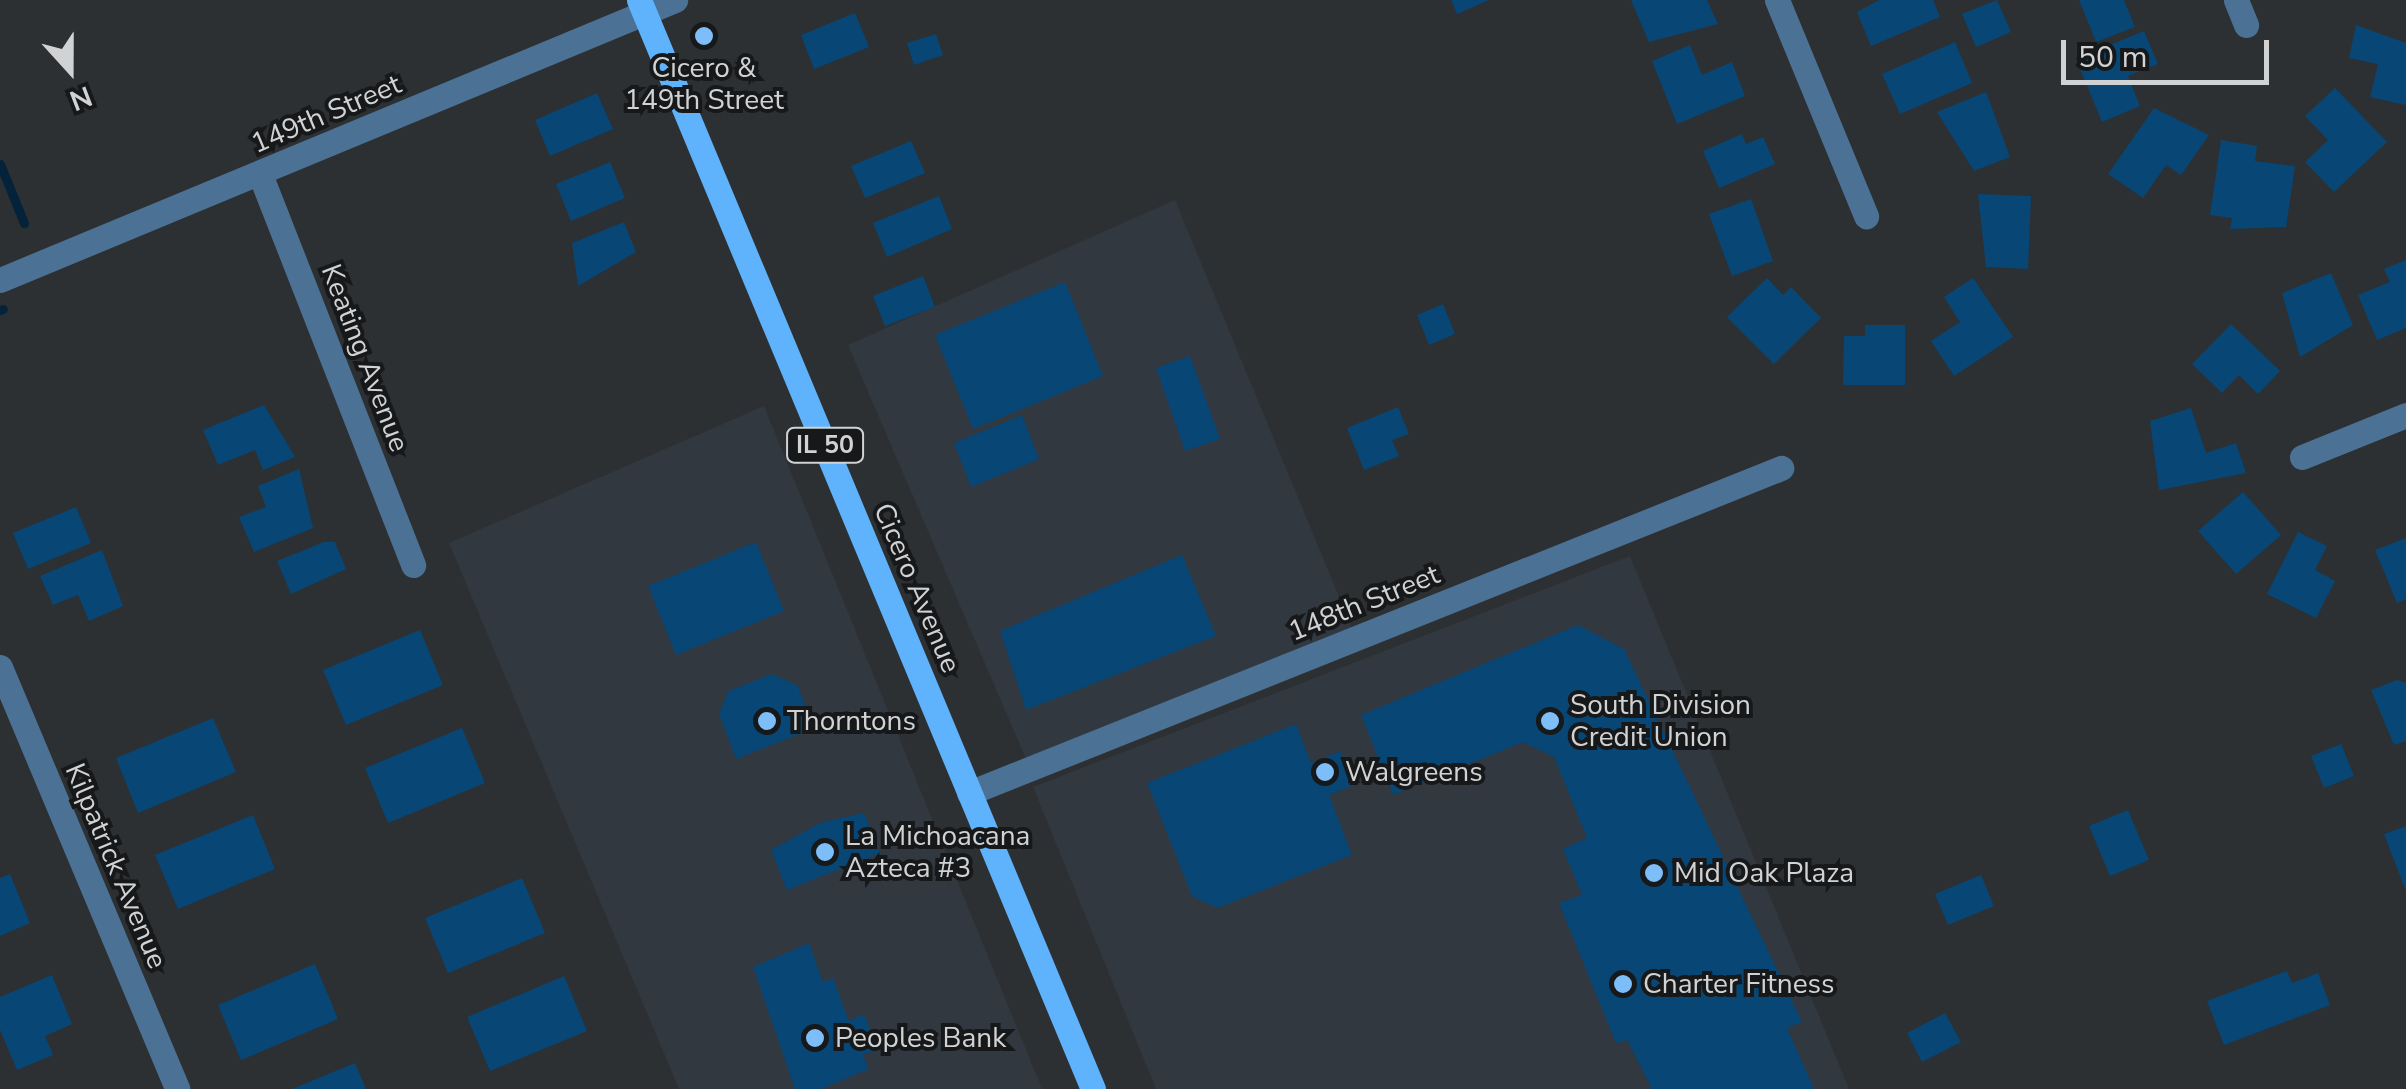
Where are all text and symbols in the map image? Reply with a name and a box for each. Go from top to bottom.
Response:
north arrow [20,20,120,120]
scale bar [2066,20,2274,82]
marker: Cicero & 149th Street [693,25,715,47]
text: 50 m [2078,37,2147,78]
place label: Cicero & 149th Street [624,51,784,117]
street label: 149th Street [246,67,406,161]
text: N [64,77,97,119]
street label: Keating Avenue [314,260,416,456]
road number: IL 50 [785,425,865,465]
street label: Cicero Avenue [866,498,968,678]
street label: 148th Street [1284,558,1444,648]
place label: South Division Credit Union [1570,688,1751,754]
place label: Thorntons [787,704,916,738]
marker: Thorntons [756,710,778,732]
marker: South Division Credit Union [1539,710,1561,732]
place label: Walgreens [1345,755,1483,789]
street label: Kilpatrick Avenue [58,759,174,973]
marker: Walgreens [1314,761,1336,783]
place label: La Michoacana Azteca #3 [845,819,1030,885]
marker: La Michoacana Azteca #3 [814,841,836,863]
place label: Mid Oak Plaza [1674,856,1854,890]
marker: Mid Oak Plaza [1643,862,1665,884]
place label: Charter Fitness [1643,967,1835,1001]
marker: Charter Fitness [1612,973,1634,995]
place label: Peoples Bank [835,1021,1006,1055]
marker: Peoples Bank [804,1027,826,1049]

